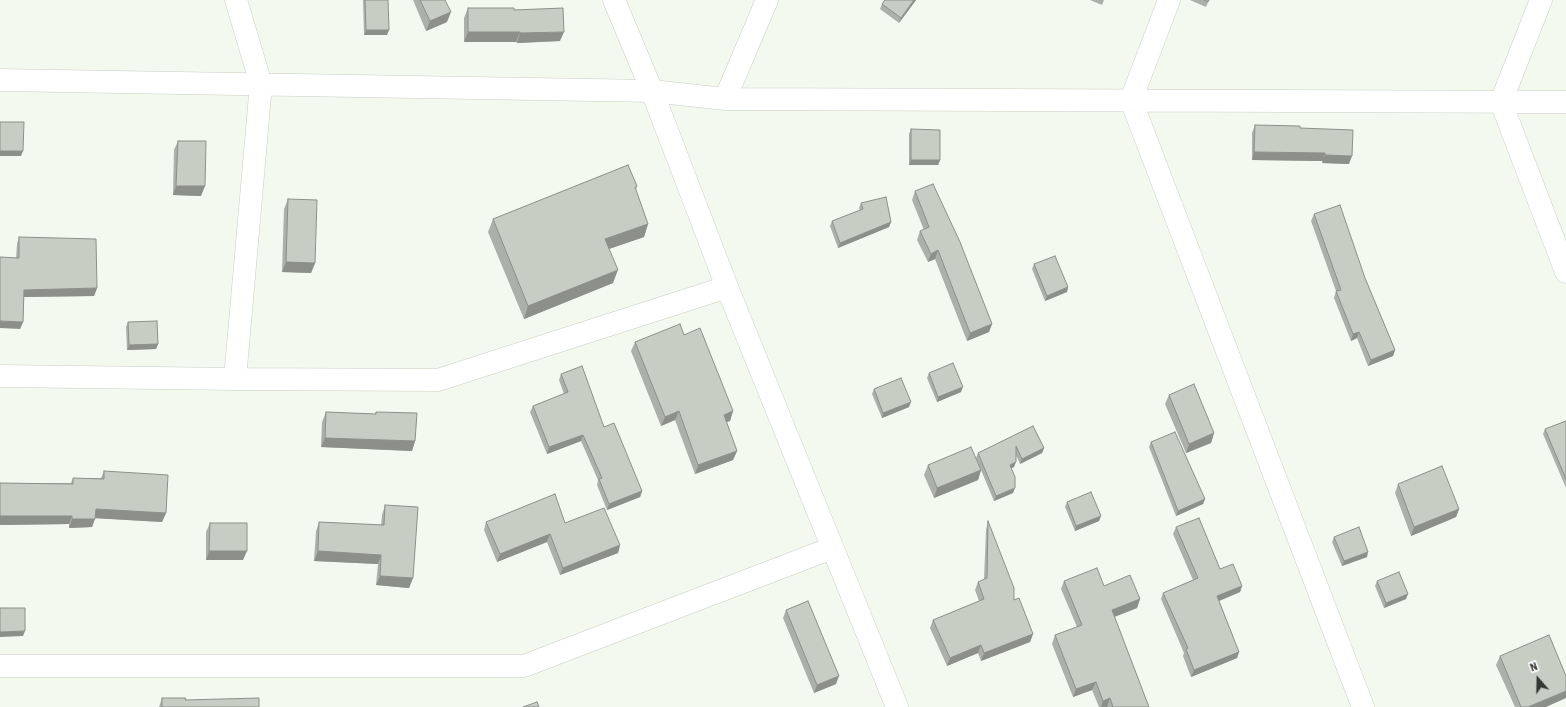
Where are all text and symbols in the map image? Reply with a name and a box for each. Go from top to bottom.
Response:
north arrow [1518,659,1558,699]
text: N [1528,660,1539,675]

